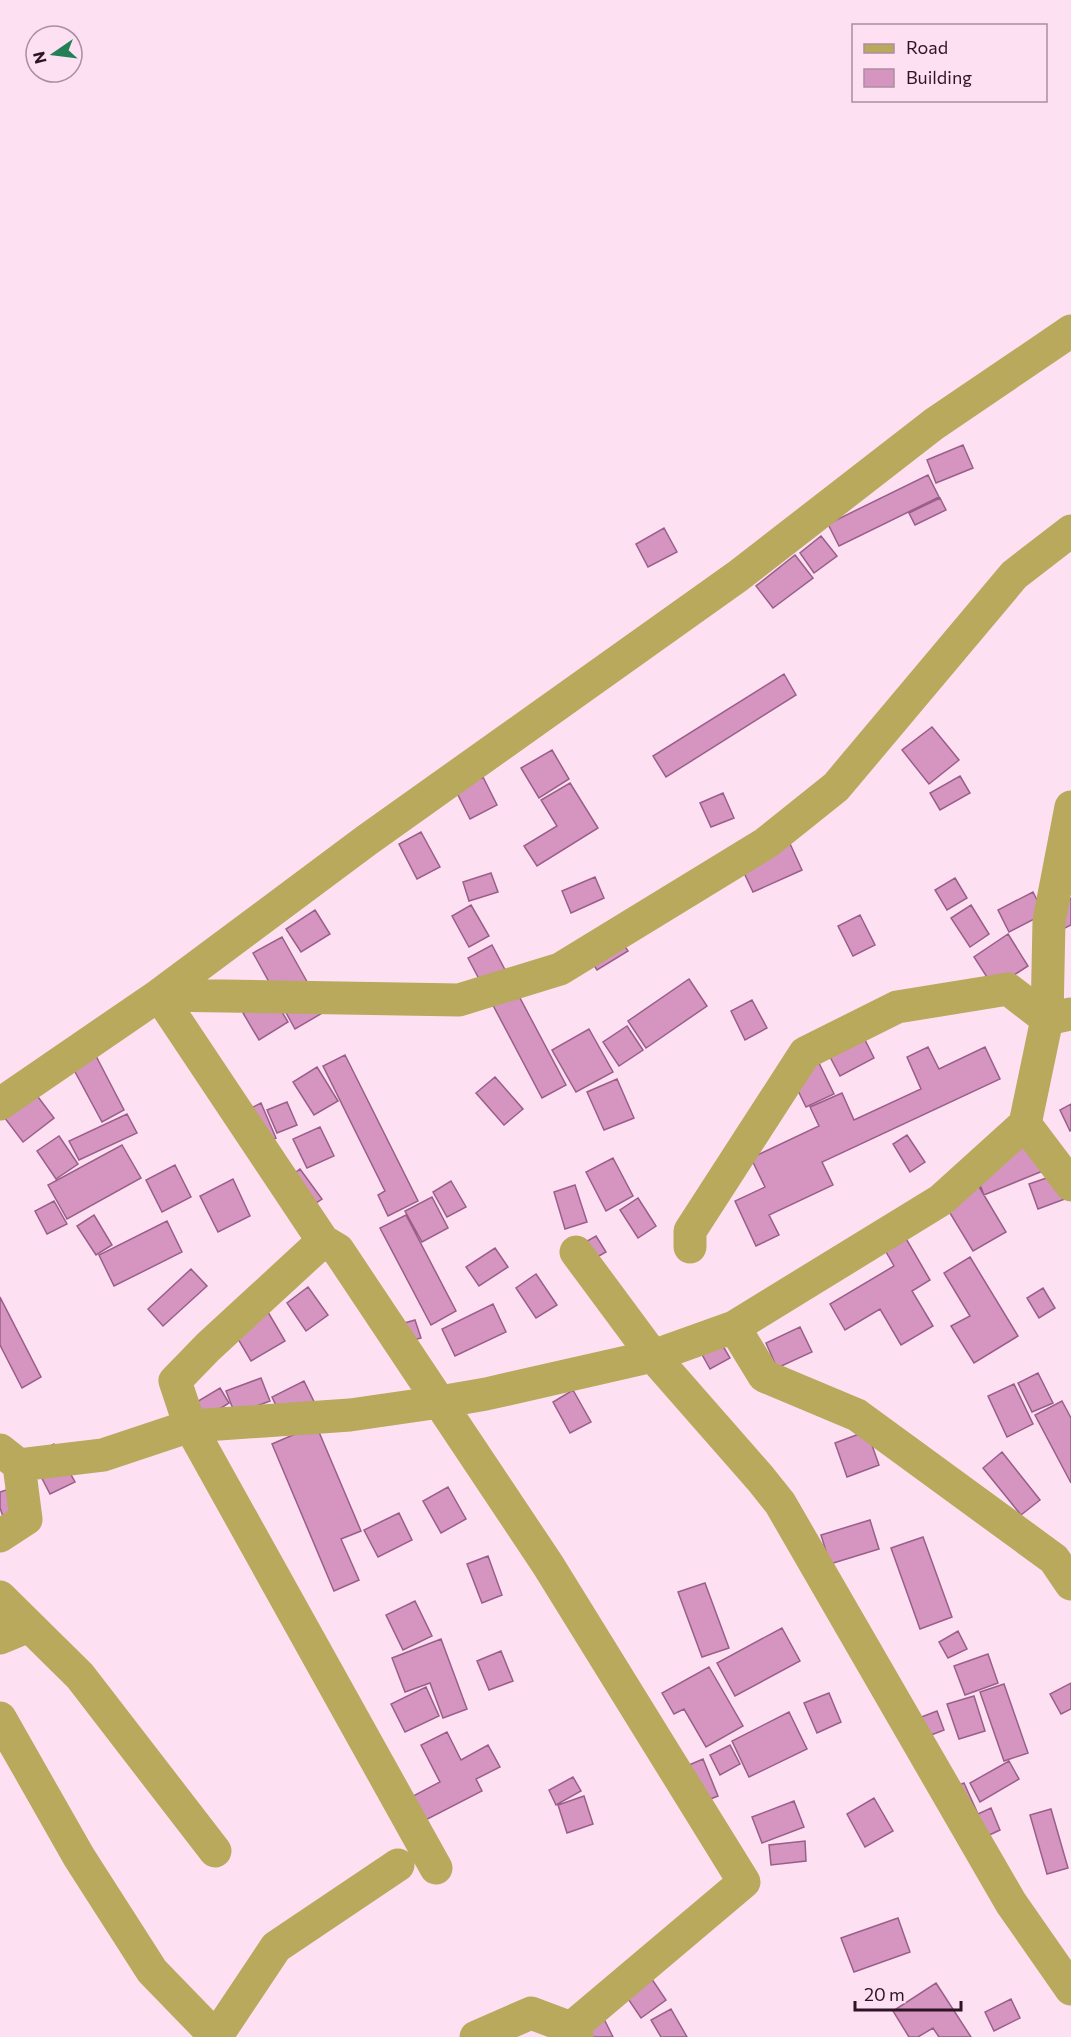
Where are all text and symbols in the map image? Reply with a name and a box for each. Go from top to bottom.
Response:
north arrow [24,24,84,84]
legend [852,24,1047,102]
text: Road [906,36,948,58]
text: N [28,50,50,66]
text: Building [906,66,972,88]
scale bar [855,1974,962,2012]
text: 20 m [864,1983,905,2005]

